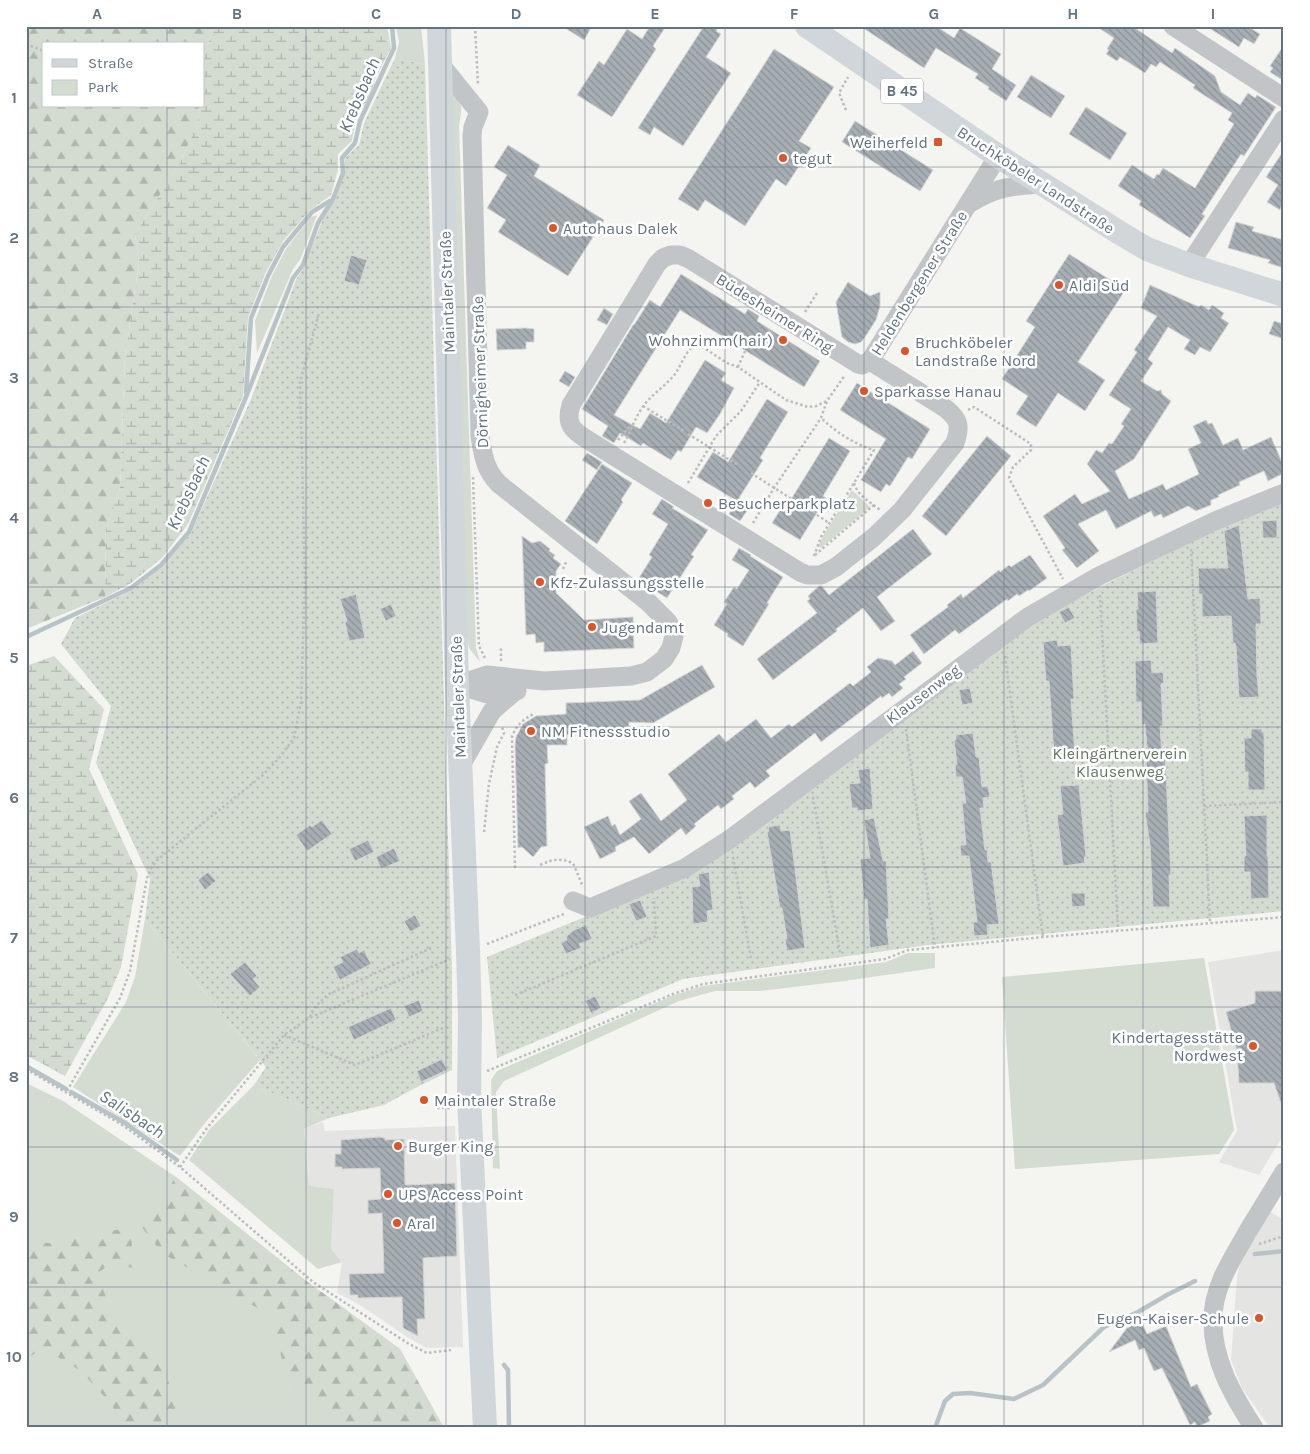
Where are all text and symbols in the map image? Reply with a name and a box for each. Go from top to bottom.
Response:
text: A [92,4,102,23]
text: B [232,4,242,23]
text: C [371,4,381,23]
text: D [511,4,522,23]
text: E [650,4,660,23]
text: F [790,4,799,23]
text: G [929,4,939,23]
text: H [1067,4,1079,23]
text: I [1211,4,1215,23]
legend [42,42,205,108]
text: Straße [88,54,133,72]
water label: Krebsbach [333,54,385,136]
text: Park [88,78,118,96]
road number: B 45 [881,78,923,104]
text: 1 [11,88,17,107]
street label: Bruchköbeler Landstraße [954,122,1118,238]
place label: Weiherfeld [850,133,928,152]
marker: Weiherfeld [932,136,944,148]
place label: tegut [793,149,832,168]
marker: tegut [777,152,789,164]
street label: Heldenbergener Straße [867,207,971,359]
place label: Autohaus Dalek [563,219,678,238]
marker: Autohaus Dalek [547,222,559,234]
text: 2 [9,228,19,247]
street label: Maintaler Straße [435,231,459,353]
street label: Büdesheimer Ring [713,269,837,357]
place label: Aldi Süd [1069,276,1130,295]
marker: Aldi Süd [1053,279,1065,291]
street label: Dörnigheimer Straße [468,296,492,448]
place label: Wohnzimm(hair) [648,331,773,350]
place label: Bruchköbeler Landstraße Nord [915,333,1036,370]
marker: Wohnzimm(hair) [777,334,789,346]
marker: Bruchköbeler Landstraße Nord [899,345,911,357]
text: 3 [9,368,19,387]
place label: Sparkasse Hanau [874,382,1002,401]
marker: Sparkasse Hanau [858,385,870,397]
water label: Krebsbach [161,453,215,533]
place label: Besucherparkplatz [718,494,855,513]
marker: Besucherparkplatz [702,497,714,509]
text: 4 [9,508,19,527]
place label: Kfz-Zulassungsstelle [550,573,704,592]
marker: Kfz-Zulassungsstelle [534,576,546,588]
place label: Jugendamt [602,618,684,637]
marker: Jugendamt [586,621,598,633]
street label: Maintaler Straße [446,636,470,758]
text: 5 [9,648,19,667]
street label: Klausenweg [882,660,964,728]
place label: NM Fitnessstudio [541,722,670,741]
marker: NM Fitnessstudio [525,725,537,737]
park label: Kleingärtnerverein Klausenweg [1053,744,1187,781]
text: 6 [9,788,19,807]
text: 7 [10,928,18,947]
place label: Kindertagesstätte Nordwest [1111,1028,1243,1065]
marker: Kindertagesstätte Nordwest [1247,1040,1259,1052]
text: 8 [9,1067,19,1086]
water label: Salisbach [95,1085,169,1143]
place label: Maintaler Straße [434,1091,556,1110]
marker: Maintaler Straße [418,1094,430,1106]
place label: Burger King [408,1137,493,1156]
marker: Burger King [392,1140,404,1152]
place label: UPS Access Point [398,1185,523,1204]
marker: UPS Access Point [382,1188,394,1200]
text: 9 [9,1207,19,1226]
place label: Aral [407,1214,435,1233]
marker: Aral [391,1217,403,1229]
place label: Eugen-Kaiser-Schule [1097,1309,1249,1328]
marker: Eugen-Kaiser-Schule [1253,1312,1265,1324]
text: 10 [6,1347,22,1366]

